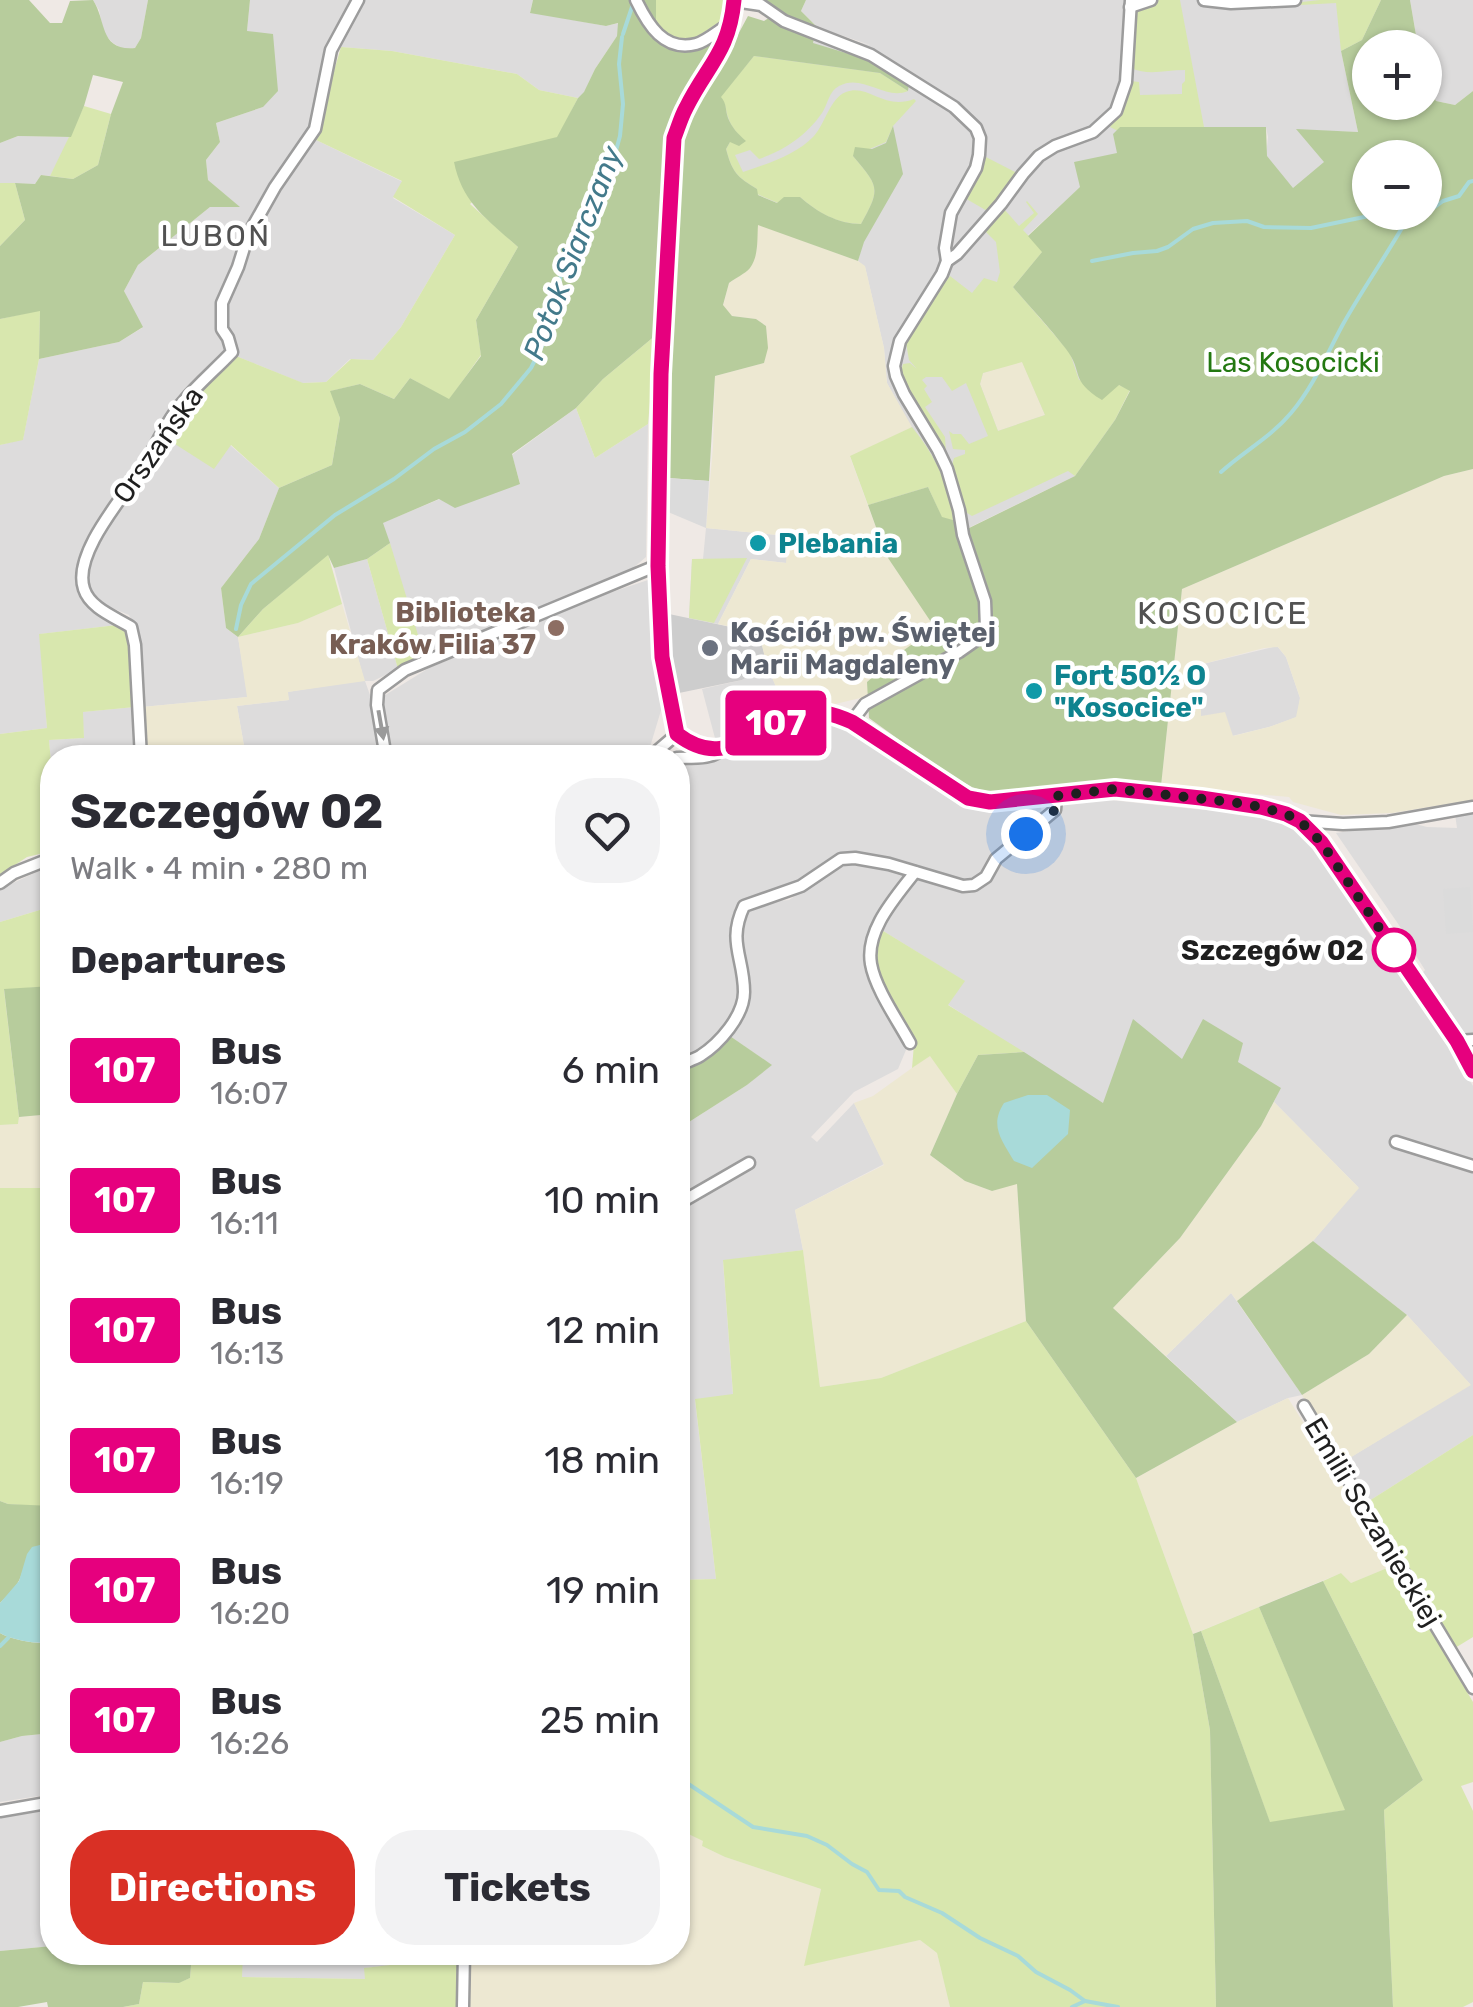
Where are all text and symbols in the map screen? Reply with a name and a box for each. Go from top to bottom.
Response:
map controls [1352,30,1442,230]
button: + [1352,30,1442,120]
water label: Potok Siarczany [516,140,631,365]
button: − [1352,140,1442,230]
district label: LUBOŃ [160,218,272,254]
park label: Las Kosocicki [1206,346,1380,379]
street label: Orszańska [106,380,210,510]
place label: Plebania [778,527,898,560]
marker: Plebania [747,532,769,554]
district label: KOSOCICE [1137,594,1309,632]
place label: Biblioteka Kraków Filia 37 [329,596,536,661]
place label: Kościół pw. Świętej Marii Magdaleny [730,616,996,681]
marker: Biblioteka Kraków Filia 37 [545,617,567,639]
marker: Kościół pw. Świętej Marii Magdaleny [699,637,721,659]
place label: Fort 50½ O "Kosocice" [1054,659,1206,724]
marker: Fort 50½ O "Kosocice" [1023,680,1045,702]
line badge: 107 [718,690,834,756]
text: 107 [745,702,807,744]
one-way arrow [374,709,389,741]
button: heart [555,778,660,883]
text: Szczegów 02 [70,783,384,840]
your location [1001,809,1051,859]
text: Walk · 4 min · 280 m [70,849,368,887]
marker: Szczegów 02 [1373,929,1415,971]
place label: Szczegów 02 [1181,934,1364,967]
text: Departures [70,937,286,983]
text: Bus [210,1028,282,1074]
text: 6 min [562,1047,660,1093]
text: 107 [94,1049,156,1091]
text: 16:07 [210,1074,288,1112]
text: Bus [210,1158,282,1204]
text: 10 min [544,1177,660,1223]
text: 107 [94,1179,156,1221]
text: 16:11 [210,1204,279,1242]
text: Bus [210,1288,282,1334]
text: 12 min [546,1307,660,1353]
text: 107 [94,1309,156,1351]
text: 16:13 [210,1334,284,1372]
street label: Emilii Sczanieckiej [1298,1412,1448,1632]
text: Bus [210,1418,282,1464]
text: 18 min [544,1437,660,1483]
text: 107 [94,1439,156,1481]
text: 16:19 [210,1464,284,1502]
text: Bus [210,1548,282,1594]
text: 19 min [546,1567,660,1613]
text: 107 [94,1569,156,1611]
text: 16:20 [210,1594,290,1632]
text: Bus [210,1678,282,1724]
text: 25 min [540,1697,660,1743]
text: 107 [94,1699,156,1741]
text: 16:26 [210,1724,289,1762]
button: Directions [70,1830,355,1945]
button: Tickets [375,1830,660,1945]

